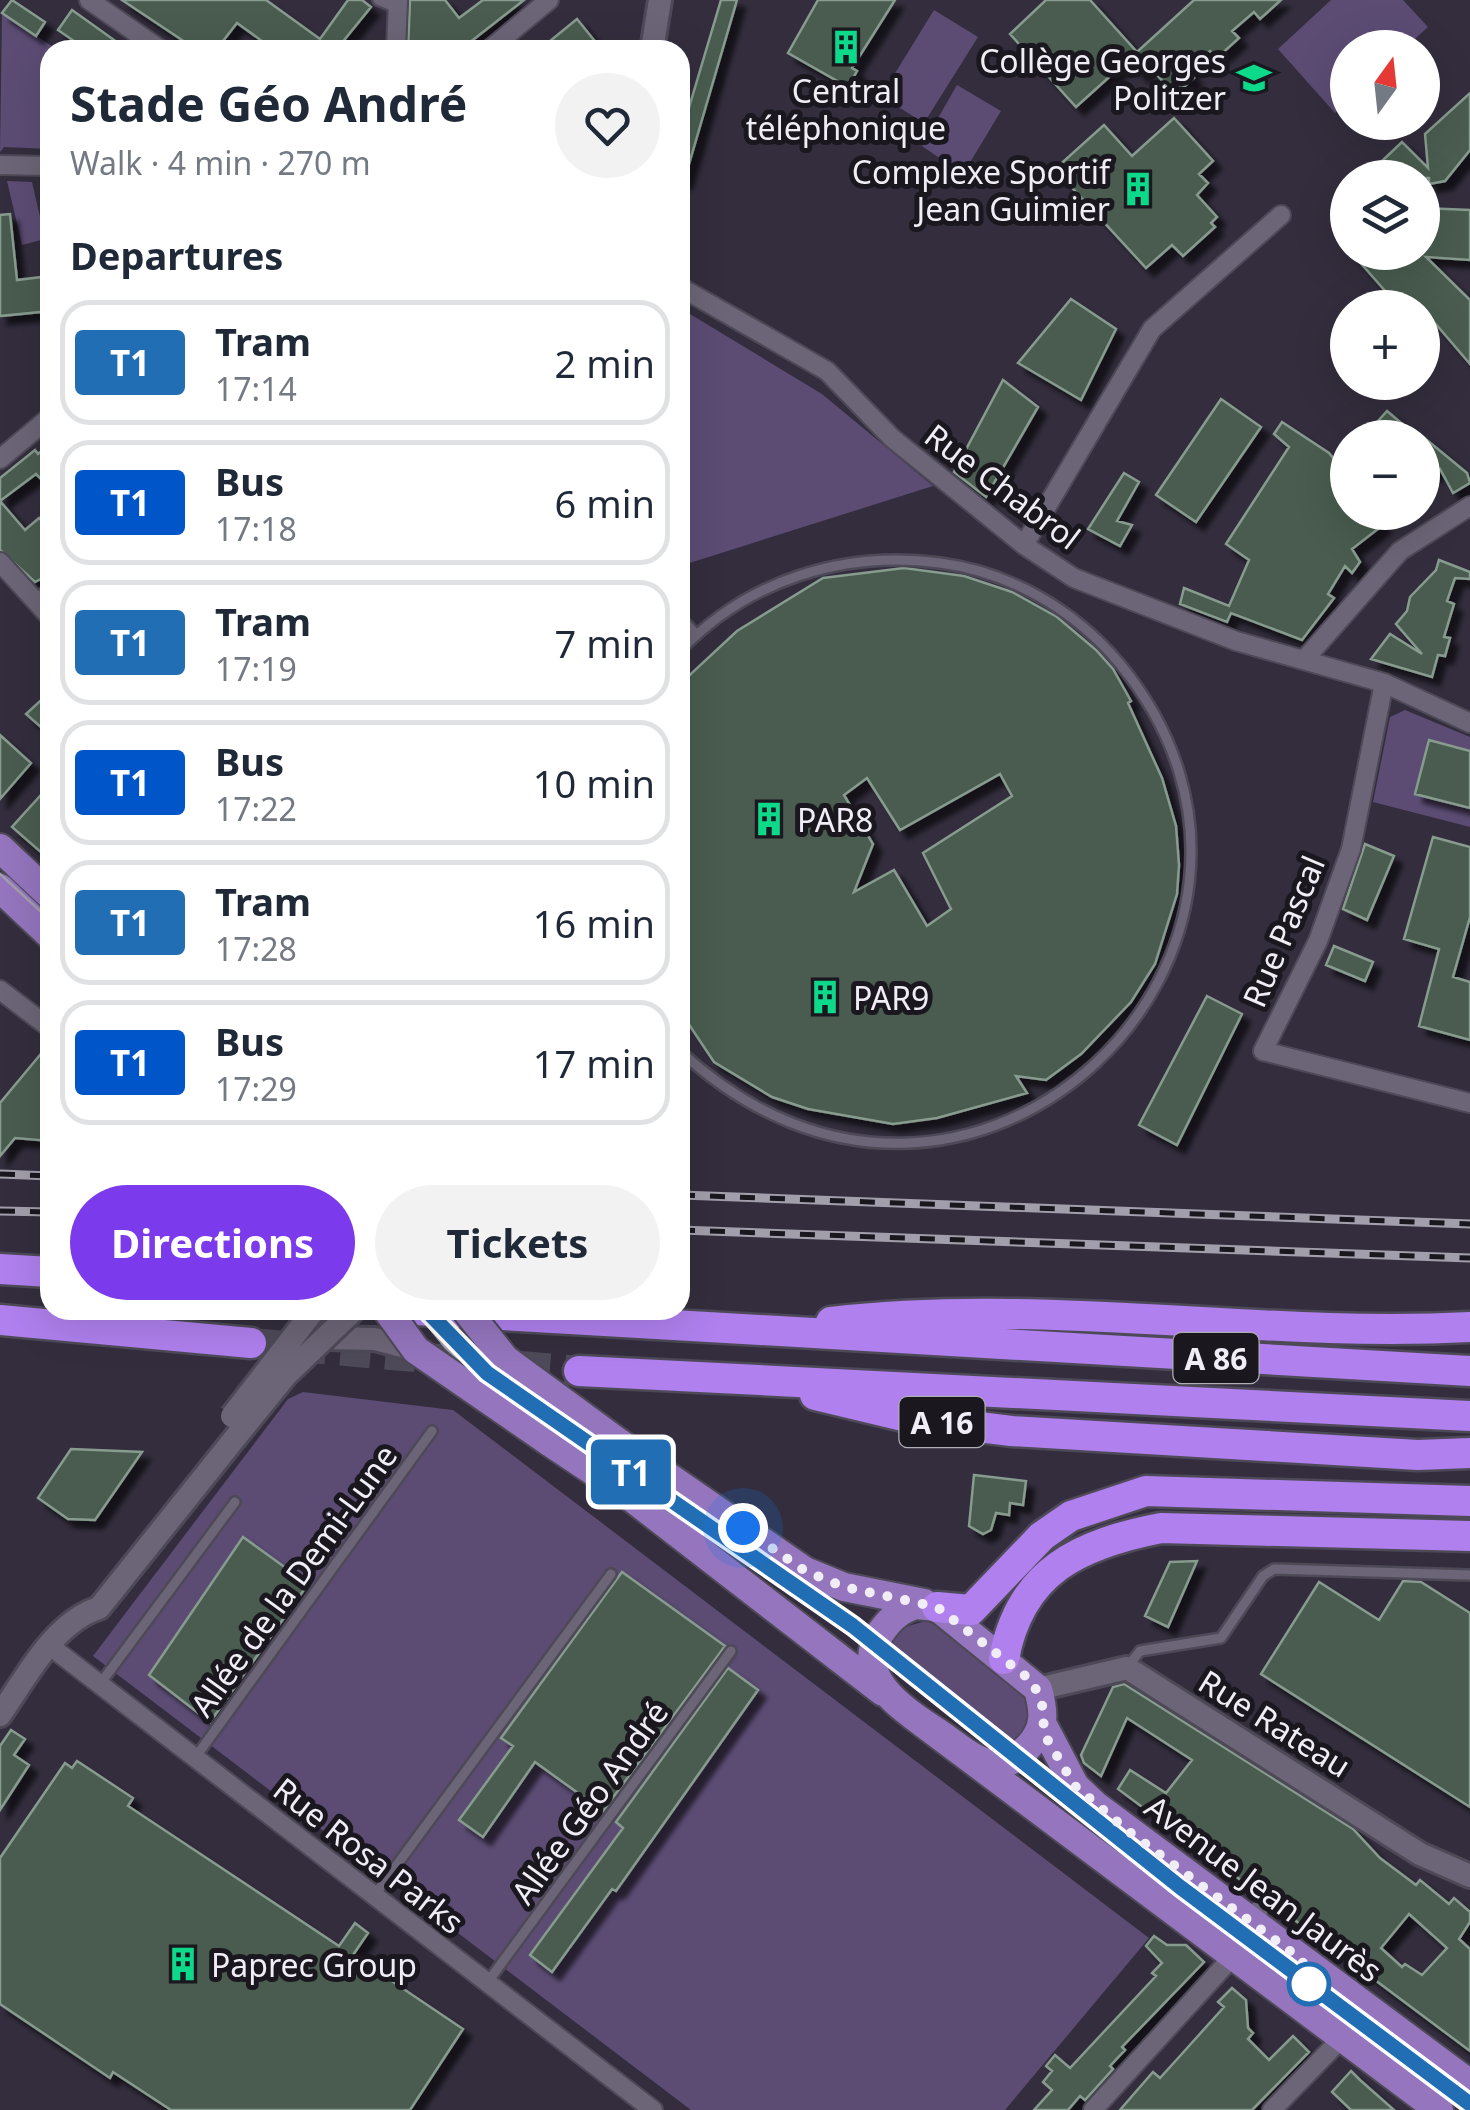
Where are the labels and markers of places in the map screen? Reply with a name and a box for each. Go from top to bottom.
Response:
building icon: Central téléphonique [827,28,865,66]
place label: Collège Georges Politzer [979,39,1226,119]
school or university icon: Collège Georges Politzer [1235,59,1273,97]
place label: Central téléphonique [746,69,946,149]
place label: Complexe Sportif Jean Guimier [852,150,1112,230]
building icon: Complexe Sportif Jean Guimier [1119,170,1157,208]
place label: PAR8 [797,798,873,841]
building icon: PAR8 [750,800,788,838]
place label: PAR9 [853,976,929,1019]
building icon: PAR9 [806,978,844,1016]
place label: Paprec Group [211,1943,417,1986]
building icon: Paprec Group [164,1945,202,1983]
unlabelled marker [1288,1963,1330,2005]

